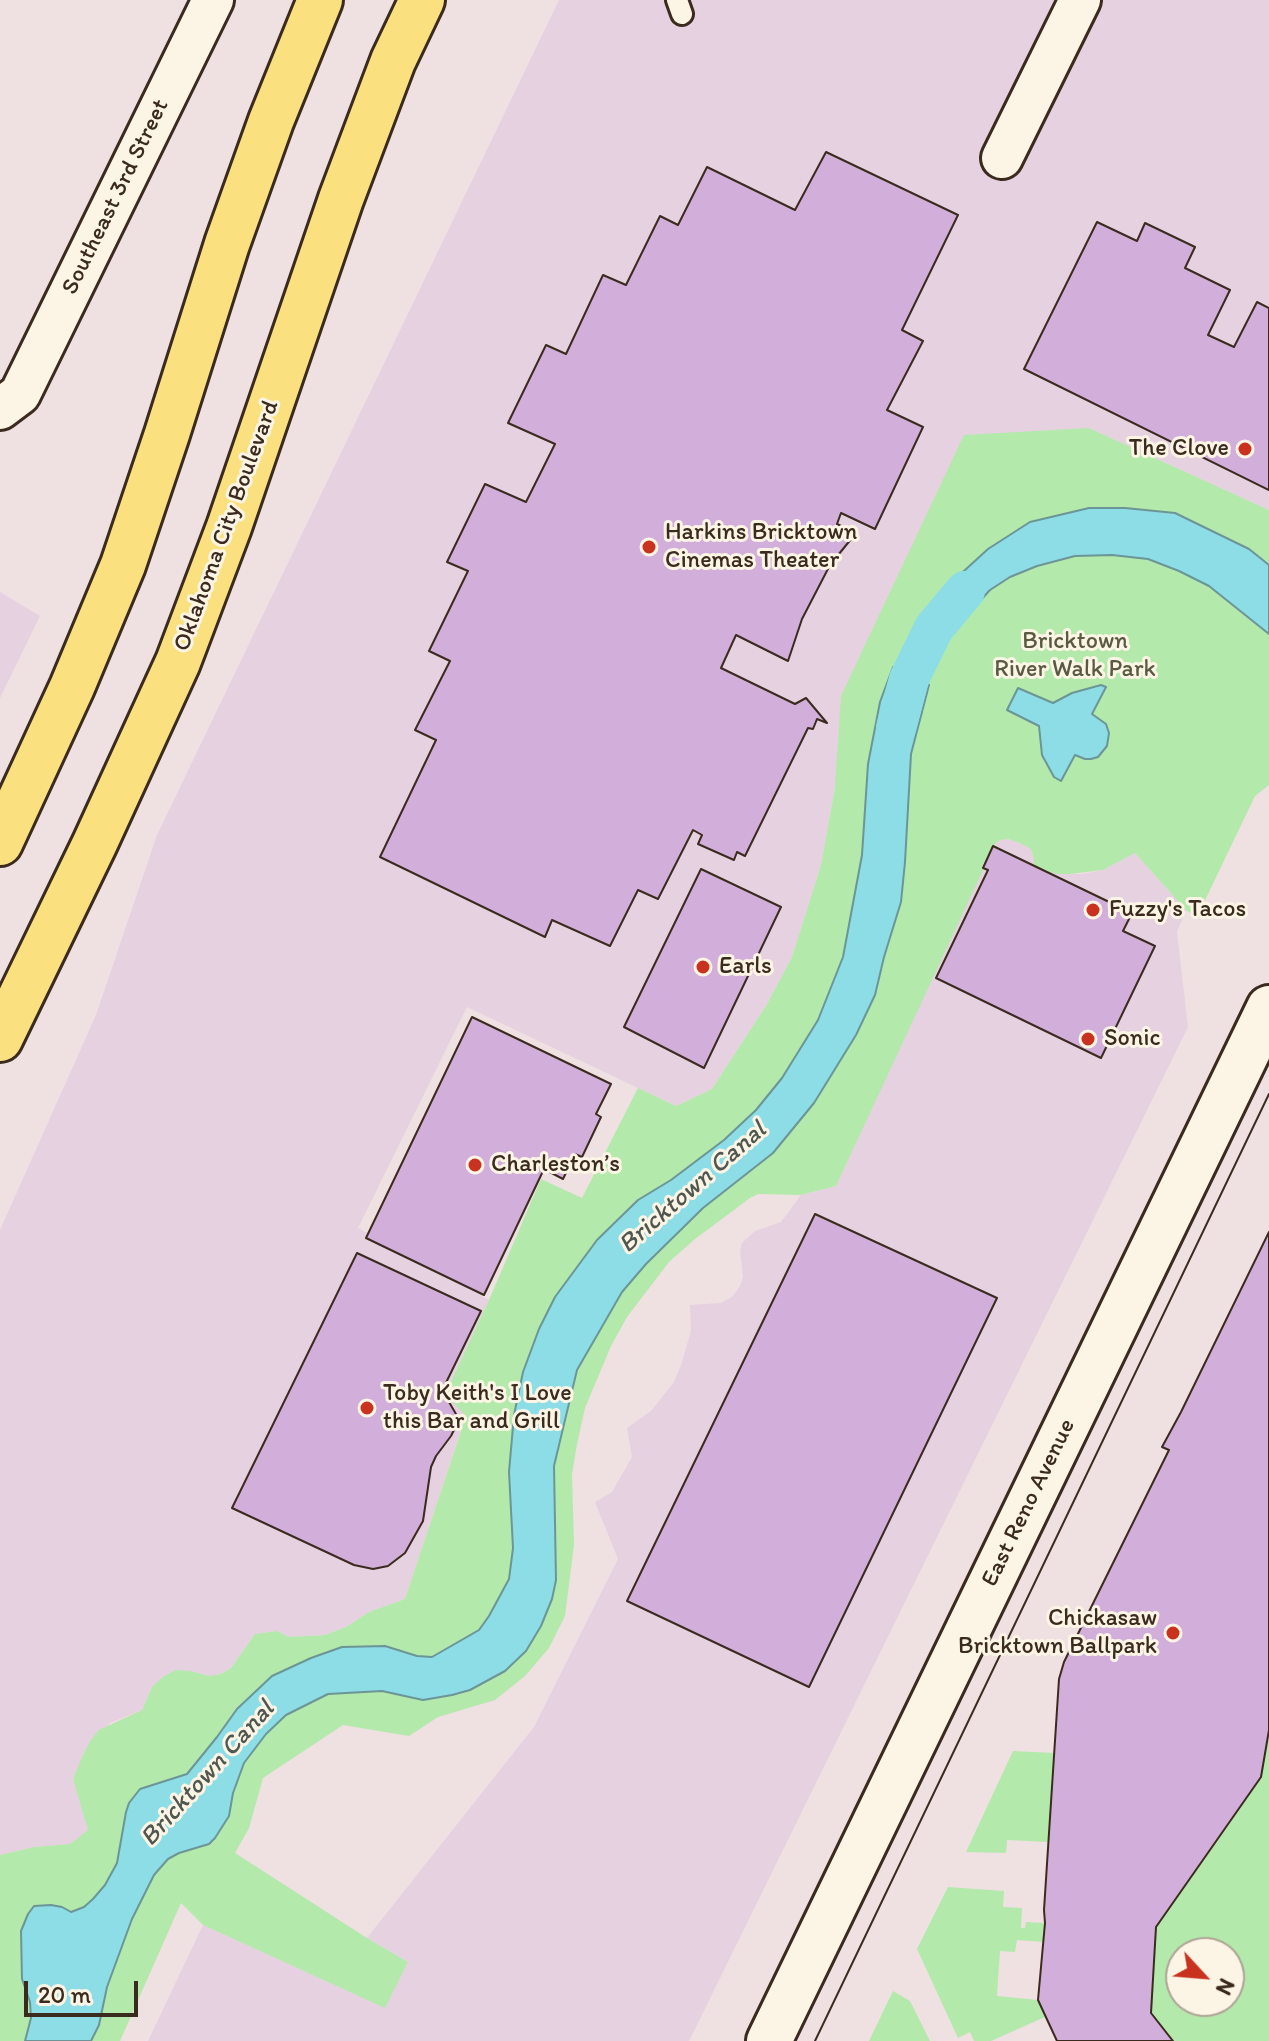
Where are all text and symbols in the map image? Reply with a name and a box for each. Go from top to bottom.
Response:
street label: Southeast 3rd Street [56,95,176,299]
street label: Oklahoma City Boulevard [168,397,286,655]
place label: The Clove [1129,435,1229,463]
marker: The Clove [1236,440,1254,458]
place label: Harkins Bricktown Cinemas Theater [665,519,857,575]
marker: Harkins Bricktown Cinemas Theater [640,538,658,556]
park label: Bricktown River Walk Park [994,628,1156,684]
place label: Fuzzy's Tacos [1109,896,1246,924]
marker: Fuzzy's Tacos [1084,901,1102,919]
place label: Earls [719,953,772,981]
marker: Earls [694,958,712,976]
place label: Sonic [1104,1025,1160,1053]
marker: Sonic [1079,1030,1097,1048]
water label: Bricktown Canal [613,1115,773,1261]
place label: Charleston’s [491,1151,620,1179]
marker: Charleston’s [466,1156,484,1174]
place label: Toby Keith's I Love this Bar and Grill [383,1380,572,1436]
marker: Toby Keith's I Love this Bar and Grill [358,1399,376,1417]
street label: East Reno Avenue [976,1415,1082,1591]
place label: Chickasaw Bricktown Ballpark [958,1605,1157,1661]
marker: Chickasaw Bricktown Ballpark [1164,1624,1182,1642]
water label: Bricktown Canal [134,1695,282,1853]
north arrow [1165,1937,1245,2017]
scale bar [28,1965,142,2015]
text: N [1210,1974,1241,1999]
text: 20 m [38,1980,91,2009]

